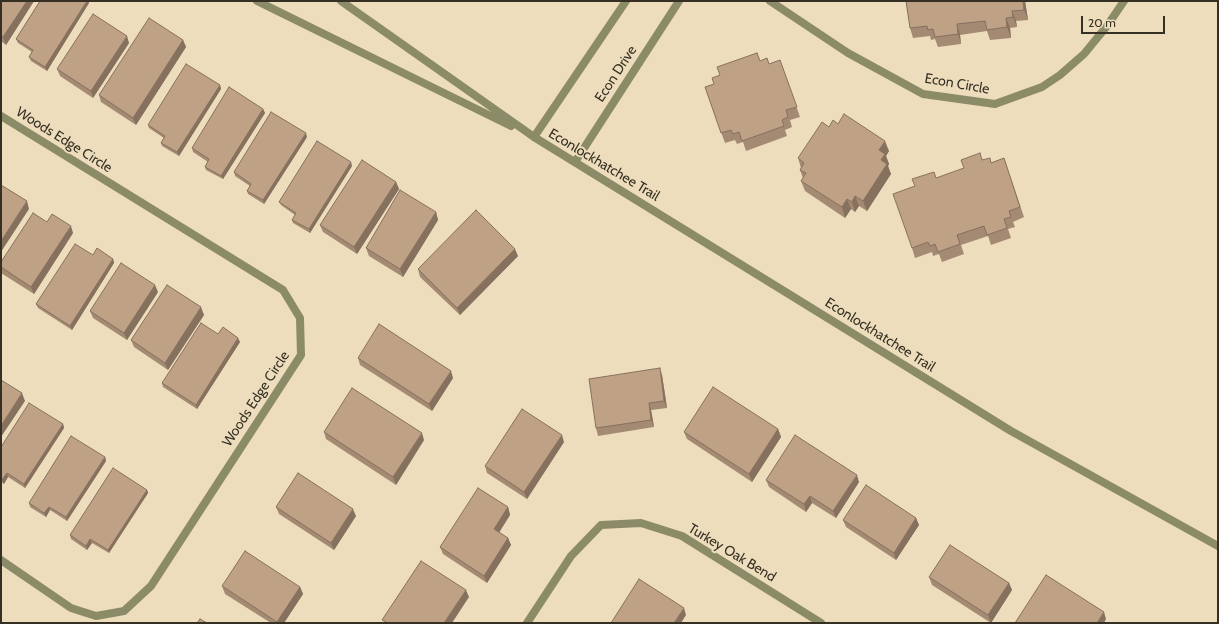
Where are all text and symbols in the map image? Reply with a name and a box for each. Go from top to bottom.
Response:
scale bar [1083,8,1167,34]
text: 20 m [1088,15,1116,30]
street label: Econ Drive [592,43,640,105]
street label: Econ Circle [923,70,991,98]
street label: Woods Edge Circle [13,104,115,176]
street label: Econlockhatchee Trail [545,125,663,205]
street label: Econlockhatchee Trail [822,294,938,376]
street label: Woods Edge Circle [219,348,293,450]
street label: Turkey Oak Bend [685,520,779,586]

